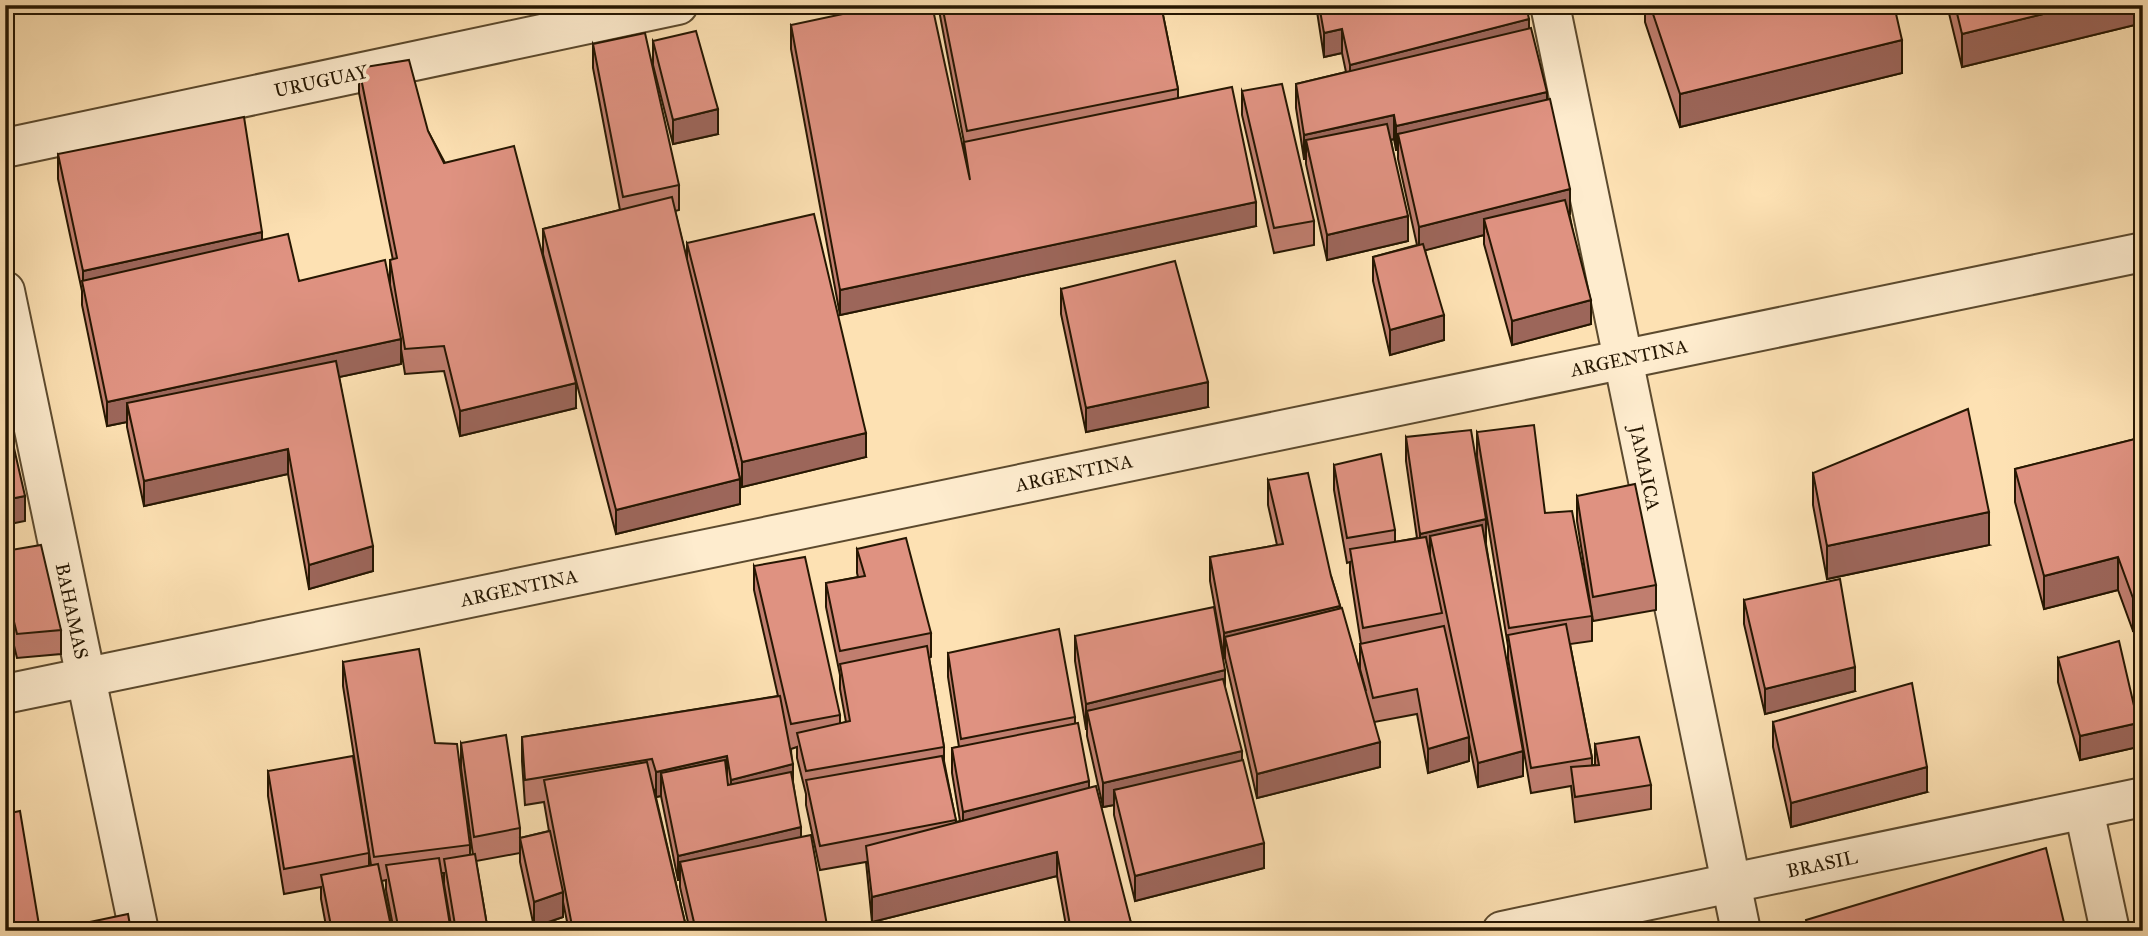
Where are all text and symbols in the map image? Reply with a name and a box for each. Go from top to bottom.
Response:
street label: URUGUAY [272,60,371,102]
street label: ARGENTINA [1567,334,1690,382]
street label: JAMAICA [1623,421,1665,513]
street label: ARGENTINA [1012,449,1135,497]
street label: BAHAMAS [51,561,93,661]
street label: ARGENTINA [457,564,580,612]
street label: BRASIL [1785,845,1859,883]

